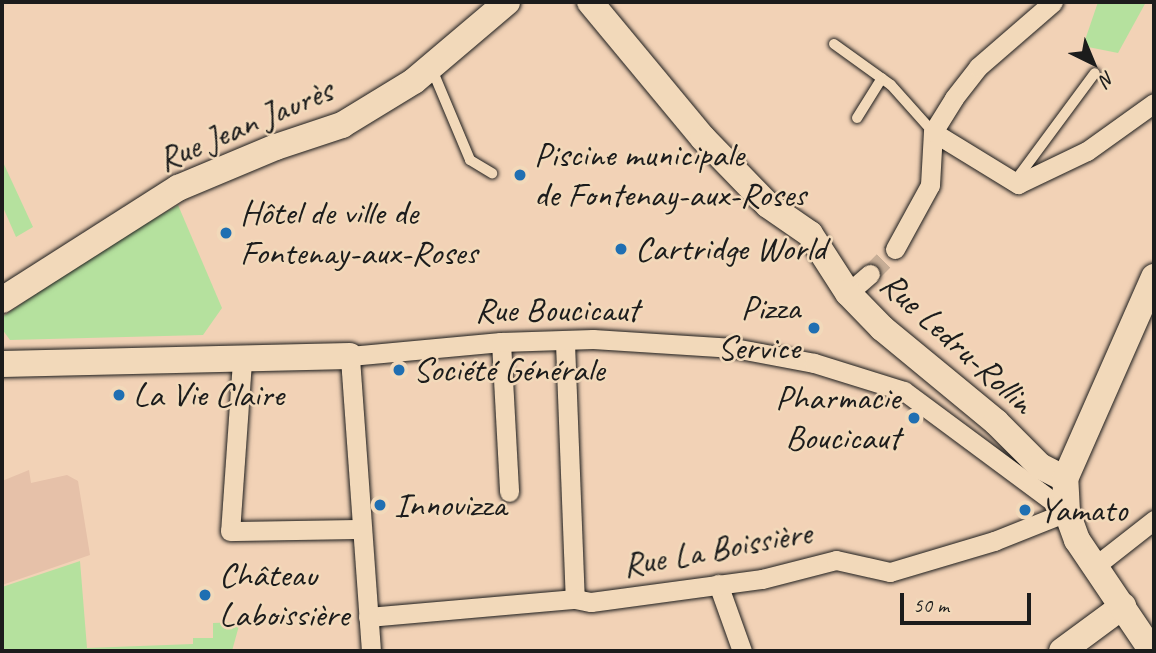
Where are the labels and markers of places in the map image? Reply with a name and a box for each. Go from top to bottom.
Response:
place label: Piscine municipale de Fontenay-aux-Roses [534,134,805,216]
marker: Piscine municipale de Fontenay-aux-Roses [512,167,528,183]
place label: Hôtel de ville de Fontenay-aux-Roses [240,192,477,274]
marker: Hôtel de ville de Fontenay-aux-Roses [218,225,234,241]
place label: Cartridge World [635,228,826,270]
marker: Cartridge World [613,241,629,257]
place label: Pizza Service [717,287,800,369]
marker: Pizza Service [806,320,822,336]
place label: Société Générale [413,349,604,391]
marker: Société Générale [391,362,407,378]
place label: La Vie Claire [133,374,284,416]
place label: Pharmacie Boucicaut [775,377,900,459]
marker: La Vie Claire [111,387,127,403]
marker: Pharmacie Boucicaut [906,410,922,426]
place label: Innovizza [394,484,506,526]
place label: Yamato [1039,489,1127,531]
marker: Innovizza [372,497,388,513]
marker: Yamato [1017,502,1033,518]
place label: Château Laboissière [219,554,349,636]
marker: Château Laboissière [197,587,213,603]

